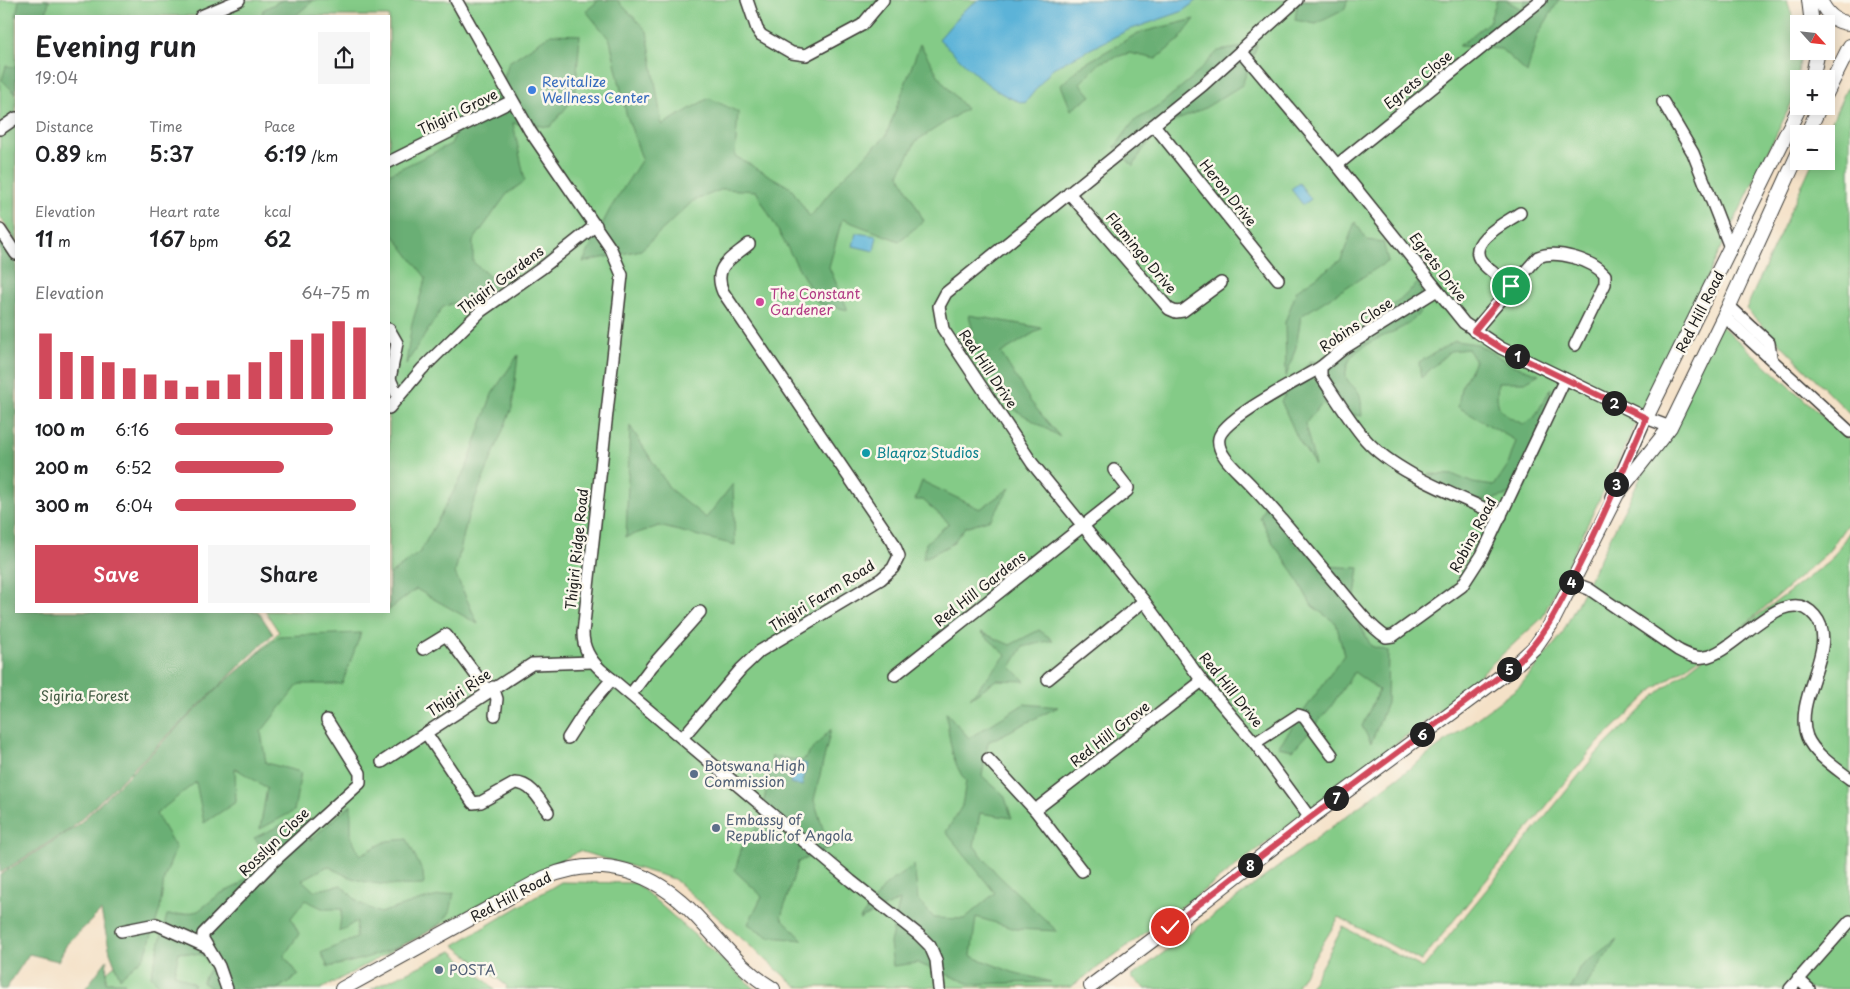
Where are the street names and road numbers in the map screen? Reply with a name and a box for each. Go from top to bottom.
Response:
street label: Egrets Close [1379,45,1457,114]
street label: Thigiri Grove [415,83,501,140]
street label: Heron Drive [1195,155,1262,231]
street label: Flamingo Drive [1101,207,1182,298]
street label: Egrets Drive [1405,228,1472,306]
street label: Thigiri Gardens [453,240,548,319]
street label: Red Hill Road [1670,267,1729,356]
street label: Robins Close [1315,292,1397,357]
street label: Red Hill Drive [954,325,1023,412]
street label: Thigiri Ridge Road [560,487,593,610]
street label: Robins Road [1444,493,1501,576]
street label: Red Hill Gardens [929,546,1030,631]
street label: Thigiri Farm Road [765,555,879,636]
street label: Red Hill Drive [1195,648,1268,732]
street label: Thigiri Rise [423,663,495,722]
street label: Red Hill Grove [1065,696,1154,771]
street label: Rosslyn Close [234,803,313,881]
street label: Red Hill Road [466,866,555,927]

